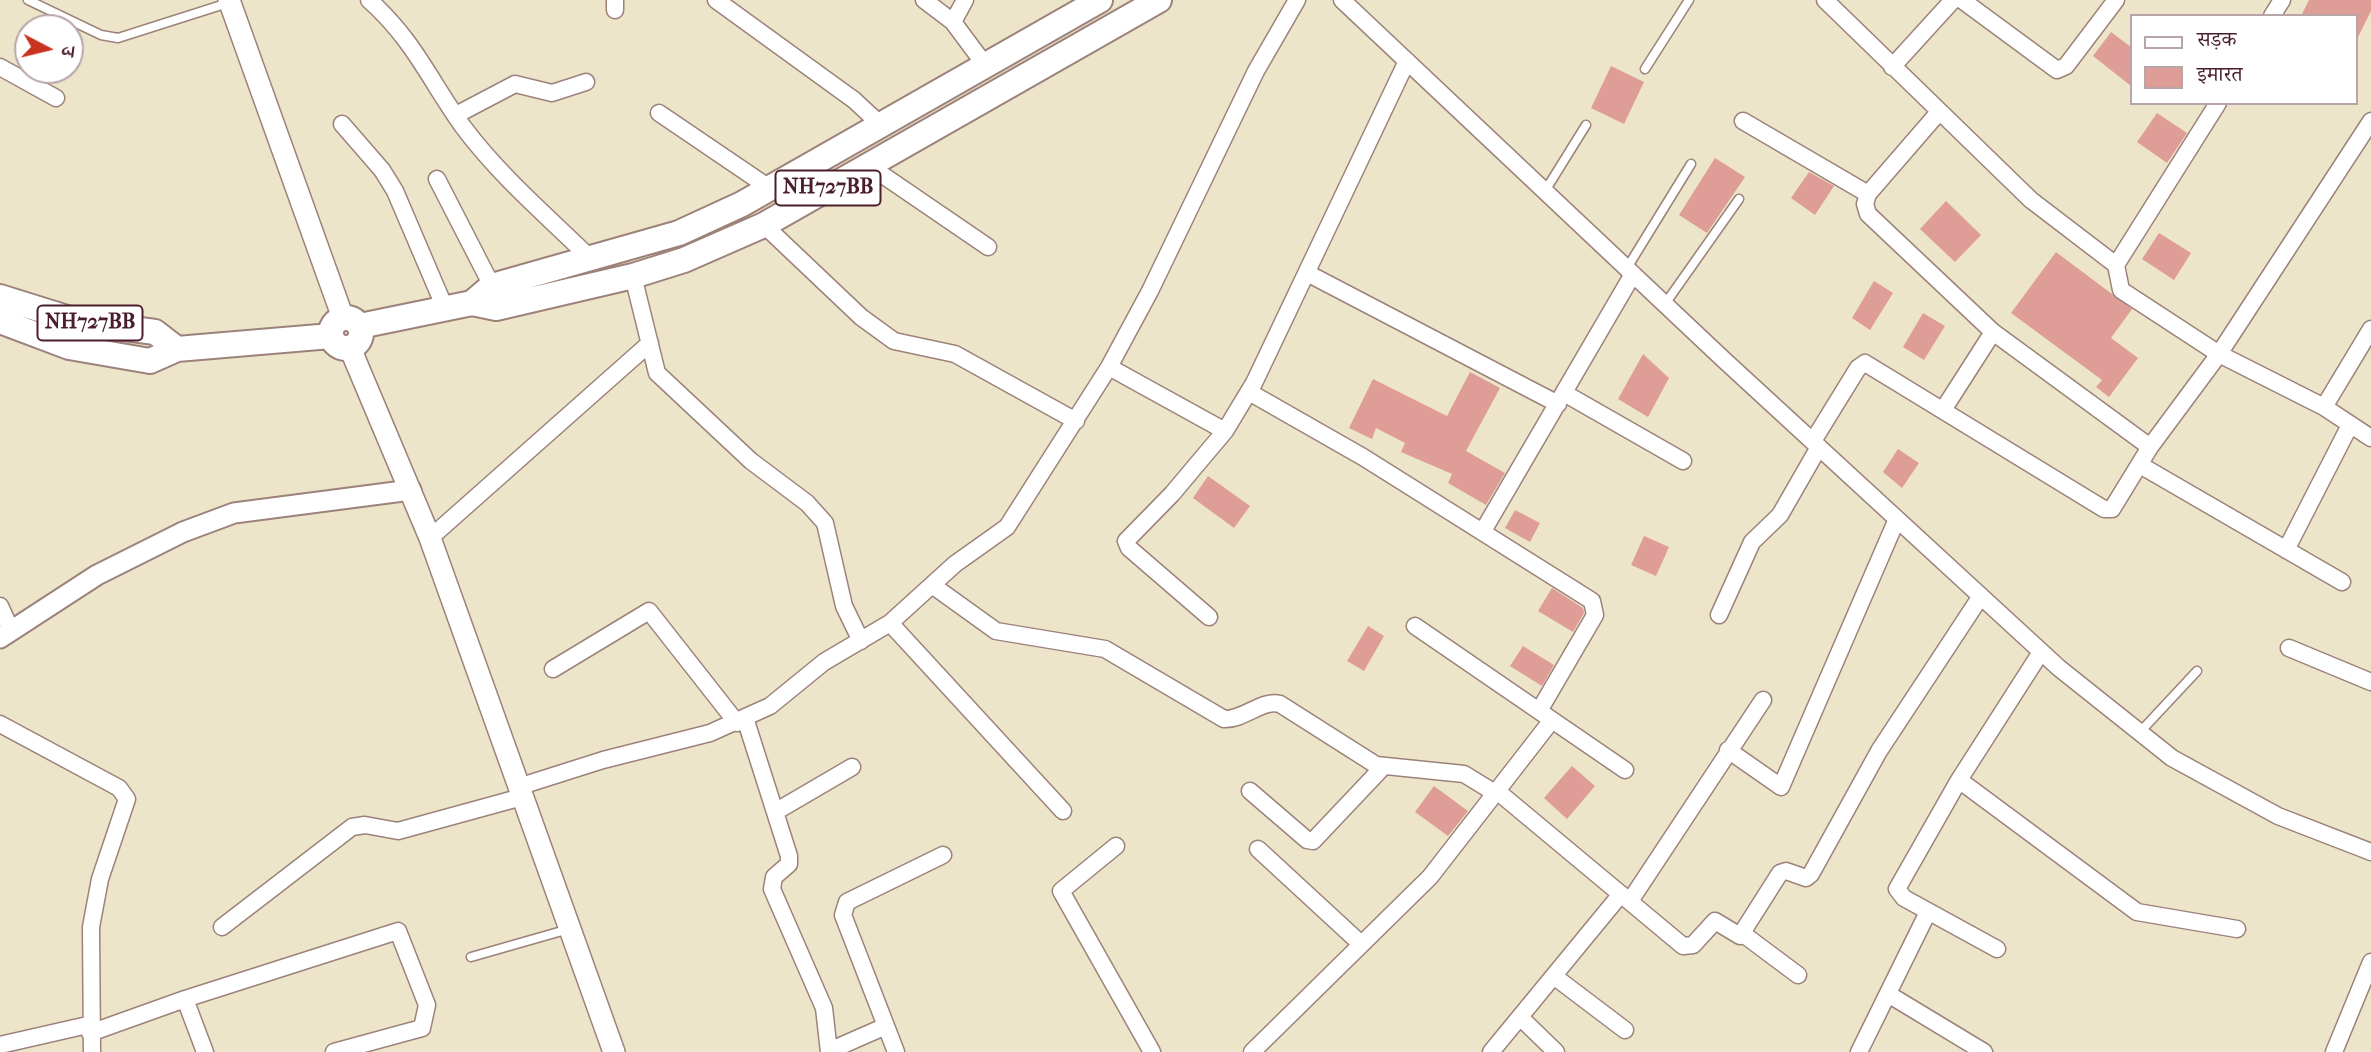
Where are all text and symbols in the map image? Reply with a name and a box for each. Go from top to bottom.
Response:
north arrow [14,14,84,84]
legend [2130,14,2357,105]
text: सड़क [2197,27,2236,51]
text: उ [56,45,79,57]
text: इमारत [2197,62,2243,86]
road number: NH727BB [776,170,880,206]
road number: NH727BB [38,306,142,340]

